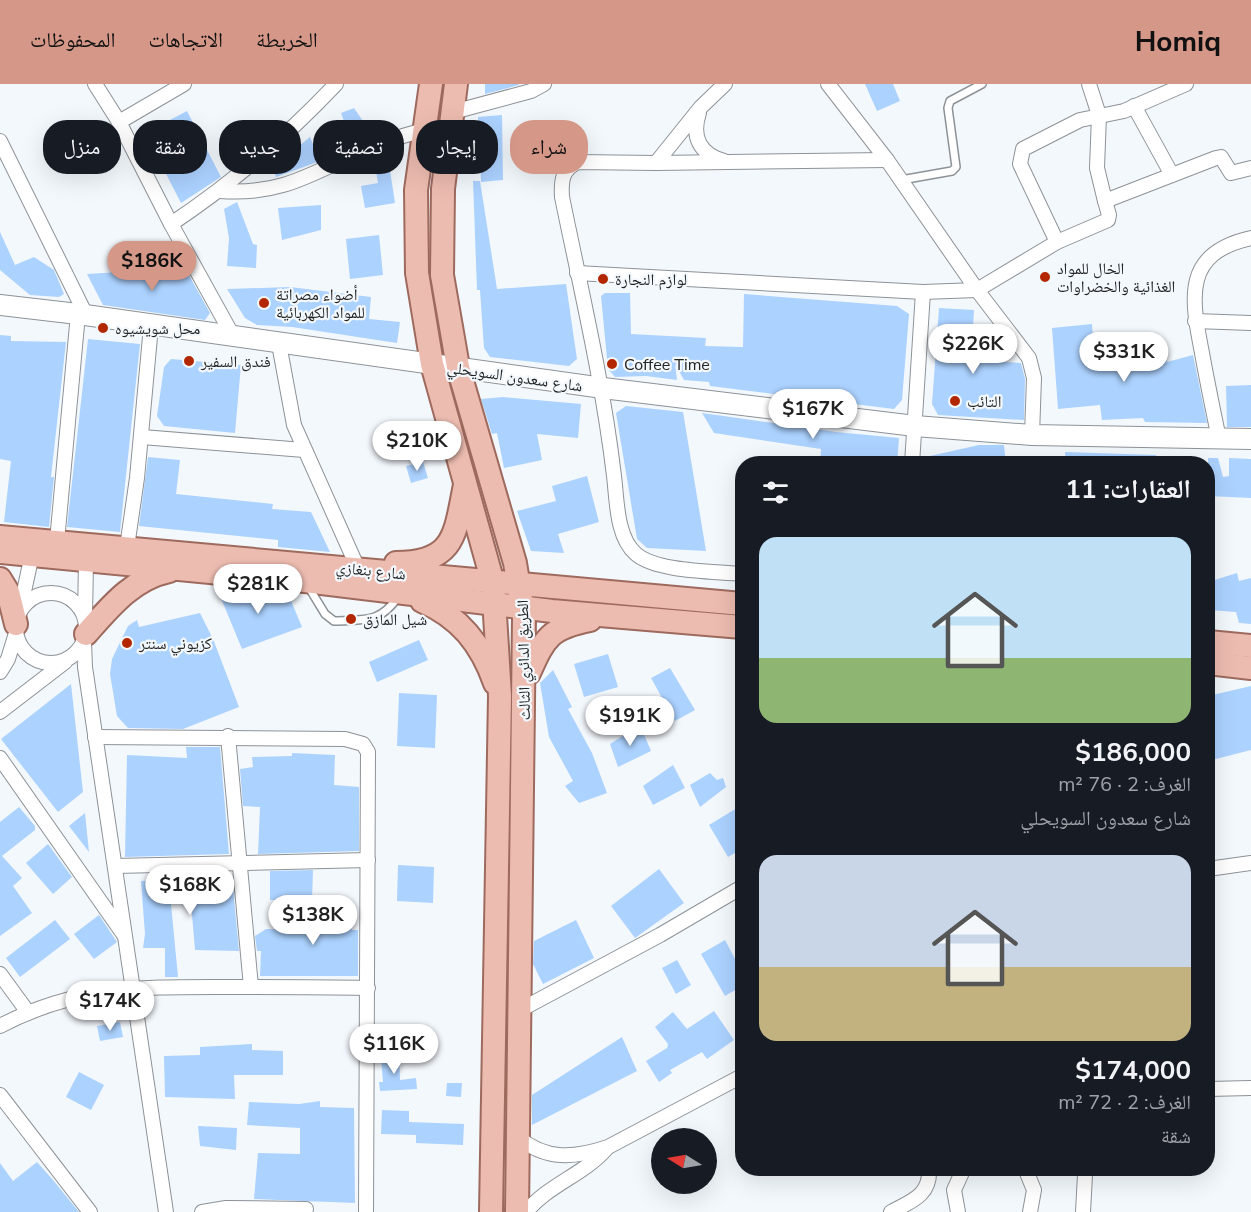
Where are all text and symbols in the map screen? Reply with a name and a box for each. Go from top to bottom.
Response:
text: Homiq [1135,23,1221,61]
text: المحفوظات [30,26,115,54]
text: الاتجاهات [148,26,223,54]
text: الخريطة [256,26,318,54]
chip: منزل [43,120,121,174]
chip: شقة [133,120,207,174]
chip: جديد [219,120,301,174]
chip: تصفية [313,120,404,174]
chip: إيجار [416,120,498,174]
chip: شراء [510,120,588,174]
pin: $186K [110,241,194,292]
text: $186K [121,247,183,274]
place label: الخال للمواد الغذائية والخضراوات [1057,258,1175,298]
place label: لوازم النجارة [615,269,687,291]
marker: الخال للمواد الغذائية والخضراوات [1038,270,1052,284]
marker: لوازم النجارة [596,272,610,286]
place label: أضواء مصراتة للمواد الكهربائية [276,284,365,324]
marker: أضواء مصراتة للمواد الكهربائية [257,296,271,310]
place label: محل شويشيوه [115,318,200,340]
marker: محل شويشيوه [96,321,110,335]
pin: $226K [931,324,1015,375]
text: $226K [942,330,1004,357]
pin: $331K [1082,332,1166,383]
text: $331K [1093,338,1155,365]
place label: فندق السفير [200,351,271,373]
marker: فندق السفير [182,354,196,368]
place label: Coffee Time [624,354,710,376]
street label: شارع سعدون السويحلي [446,357,584,398]
marker: Coffee Time [605,357,619,371]
pin: $167K [771,389,855,440]
place label: التائب [967,391,1001,413]
marker: التائب [948,394,962,408]
text: $167K [782,395,844,422]
pin: $210K [375,421,459,472]
text: $210K [386,427,448,454]
text: العقارات: 11 [1065,472,1191,507]
icon: filters [759,476,792,509]
street label: شارع بنغازي [335,556,407,587]
pin: $281K [216,564,300,615]
text: $281K [227,570,289,597]
icon: home [921,576,1029,684]
street label: الطريق الدائري الثالث [512,600,537,720]
place label: شيل المازق [363,609,427,631]
marker: شيل المازق [344,612,358,626]
place label: كزيوني سنتر [138,633,212,656]
marker: كزيوني سنتر [120,636,134,650]
pin: $191K [588,696,672,747]
text: $191K [599,702,661,729]
text: $186,000 [1075,735,1191,770]
text: الغرف: 2 · 76 m² [1058,771,1191,798]
text: شارع سعدون السويحلي [1020,805,1191,832]
pin: $168K [148,865,232,916]
text: $168K [159,871,221,898]
icon: home [921,894,1029,1002]
pin: $138K [271,895,355,946]
text: $138K [282,901,344,928]
pin: $174K [68,981,152,1032]
text: $174K [79,987,141,1014]
pin: $116K [352,1024,436,1075]
text: $116K [363,1030,425,1057]
text: $174,000 [1075,1053,1191,1088]
text: الغرف: 2 · 72 m² [1058,1089,1191,1116]
text: شقة [1161,1123,1191,1150]
north arrow [651,1128,717,1194]
map controls [651,1128,717,1194]

